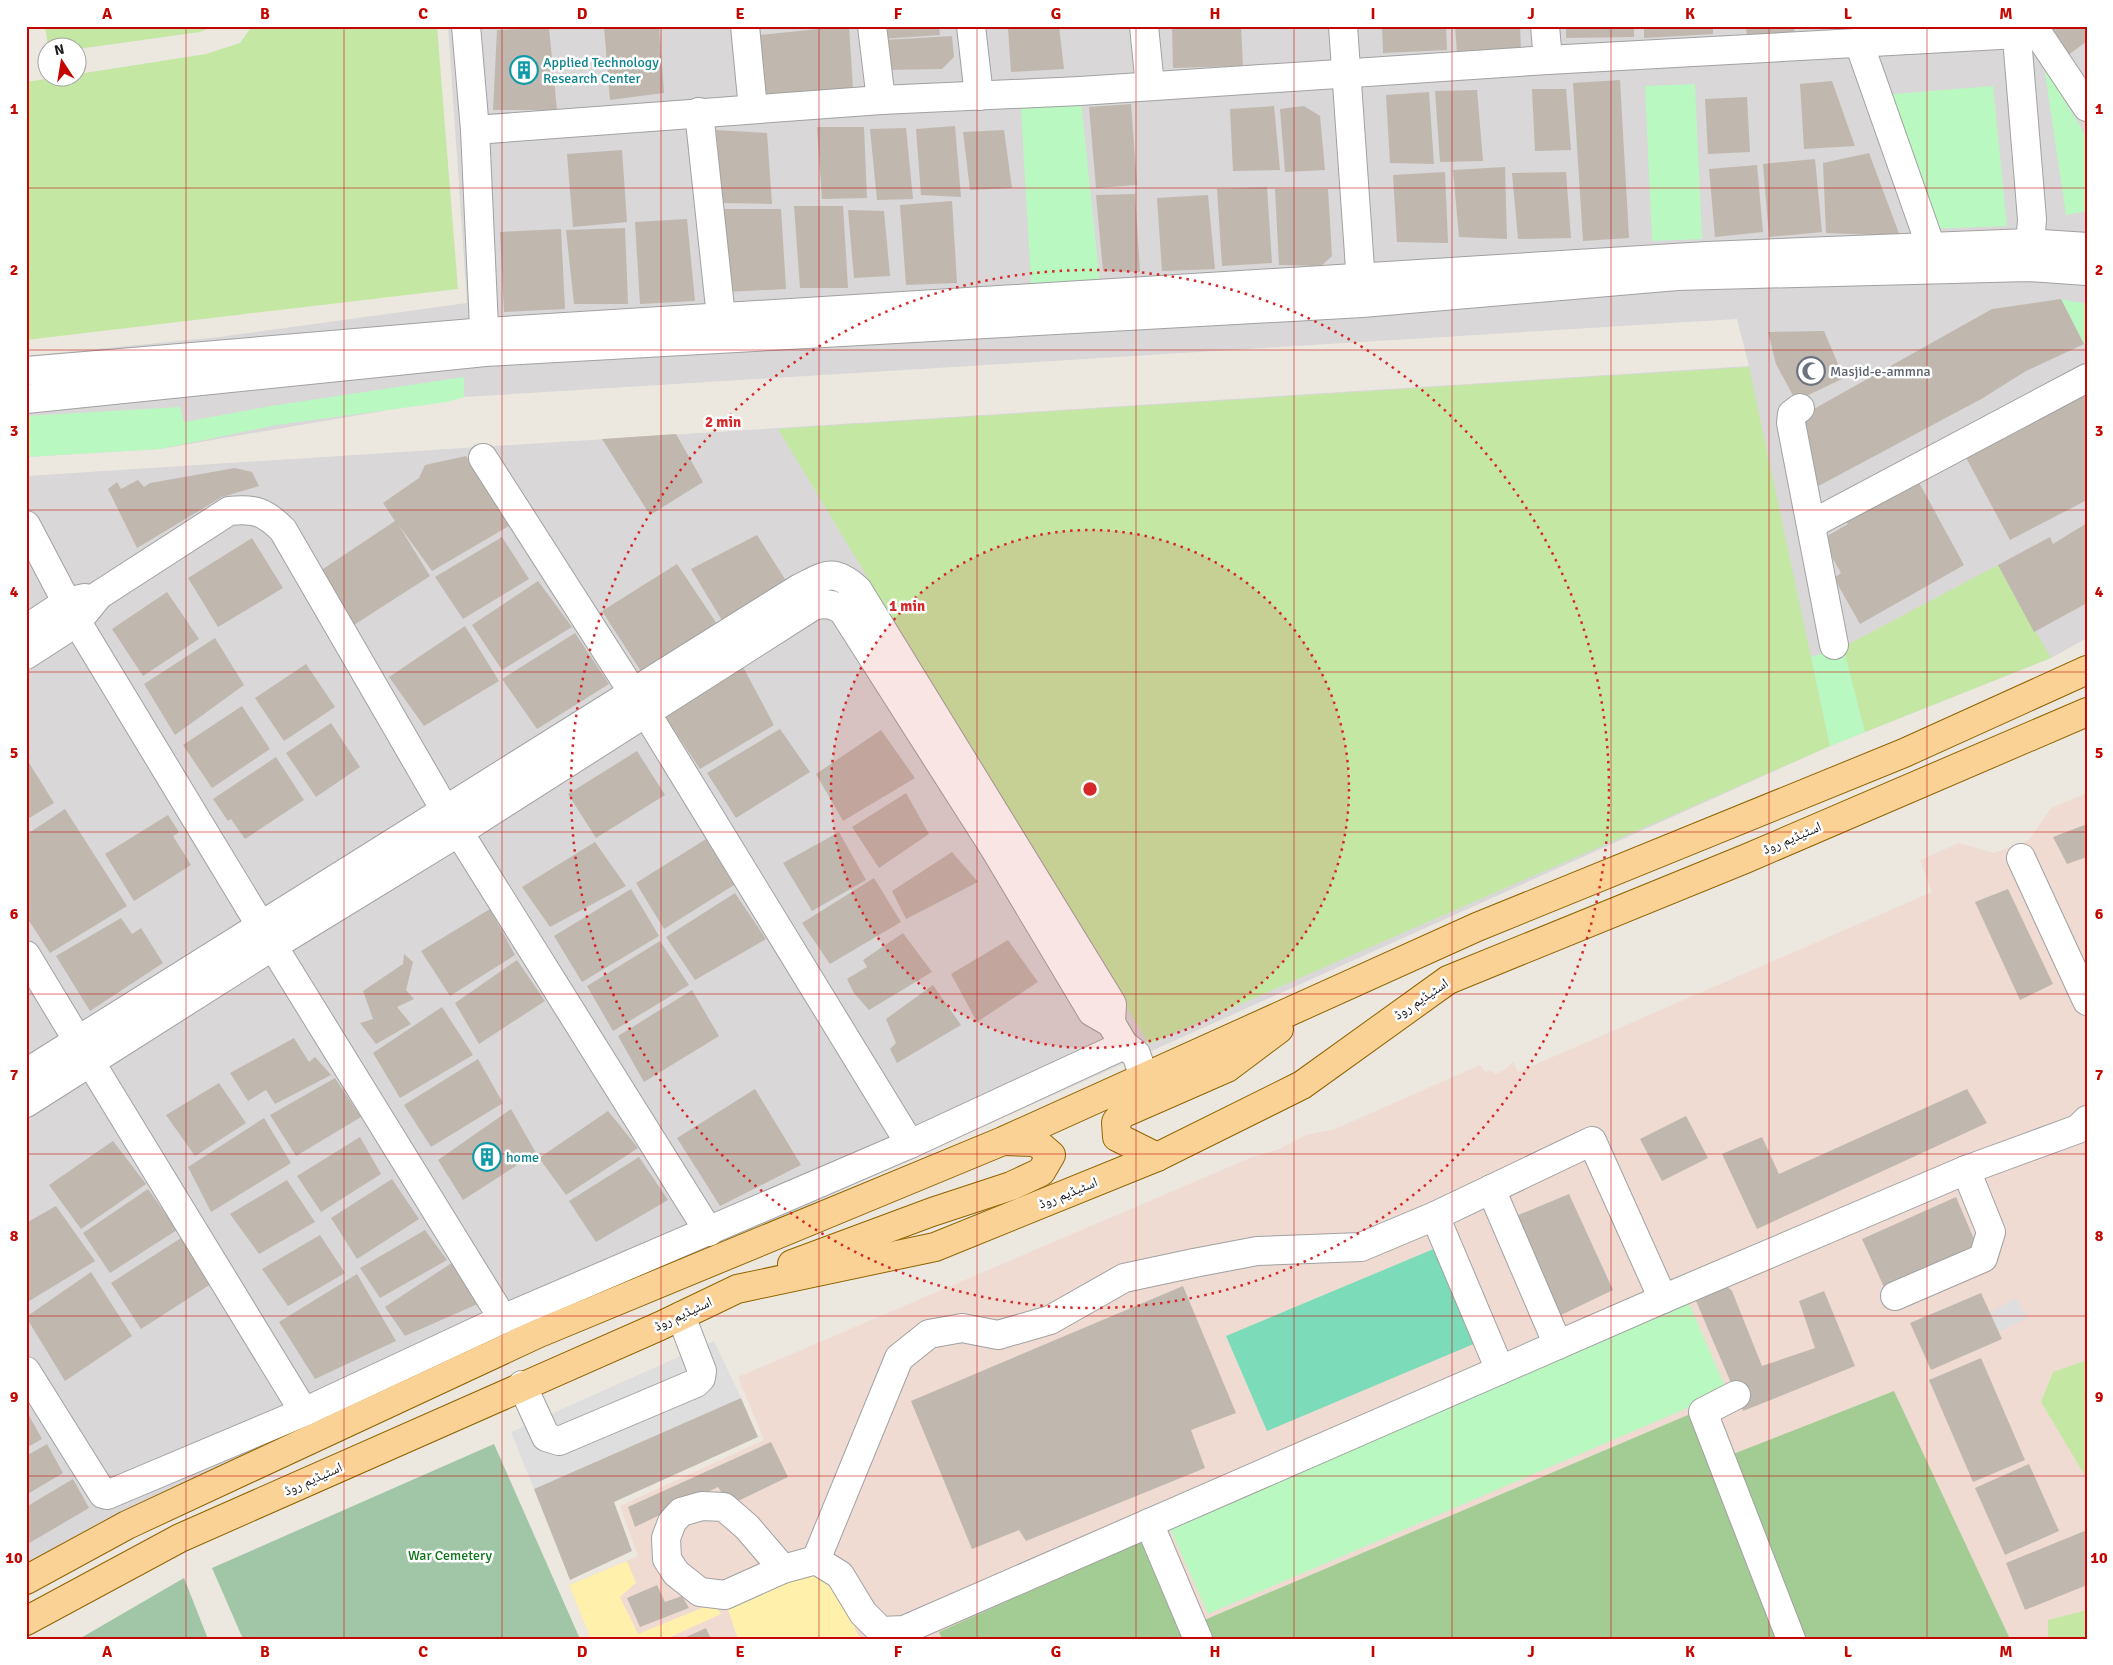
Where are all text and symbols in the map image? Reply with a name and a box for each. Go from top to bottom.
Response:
text: A [102,4,113,24]
text: B [260,4,270,24]
text: C [418,4,428,24]
text: D [577,4,588,24]
text: E [735,4,745,24]
text: F [894,4,903,24]
text: G [1051,4,1061,24]
text: H [1210,4,1220,24]
text: I [1370,4,1376,24]
text: J [1527,4,1535,24]
text: K [1685,4,1695,24]
text: L [1844,4,1853,24]
text: M [1999,4,2013,24]
north arrow [38,38,88,88]
text: N [53,40,66,59]
place label: Applied Technology Research Center [543,54,659,87]
building icon: Applied Technology Research Center [509,55,539,85]
text: 1 [10,99,19,119]
text: 1 [2095,99,2104,119]
text: 2 [10,260,18,280]
text: 2 [2095,260,2103,280]
mosque icon: Masjid-e-ammna [1796,356,1826,386]
place label: Masjid-e-ammna [1830,363,1931,380]
text: 2 min [705,413,741,431]
text: 3 [10,421,18,441]
text: 3 [2095,421,2103,441]
text: 4 [10,582,19,602]
text: 4 [2095,582,2104,602]
text: 1 min [889,597,925,615]
text: 5 [10,743,18,763]
text: 5 [2095,743,2103,763]
centre of rings [1081,780,1099,798]
street label: اسٹیڈیم روڈ [1760,818,1824,859]
text: 6 [10,904,19,924]
text: 6 [2095,904,2104,924]
street label: اسٹیڈیم روڈ [1390,975,1452,1024]
text: 7 [10,1065,19,1085]
text: 7 [2095,1065,2104,1085]
building icon: home [472,1142,502,1172]
place label: home [506,1149,539,1166]
street label: اسٹیڈیم روڈ [1036,1173,1100,1213]
text: 8 [10,1226,19,1246]
text: 8 [2095,1226,2104,1246]
street label: اسٹیڈیم روڈ [651,1293,715,1336]
text: 9 [10,1387,19,1407]
text: 9 [2095,1387,2104,1407]
street label: اسٹیڈیم روڈ [281,1459,345,1500]
park label: War Cemetery [408,1547,492,1564]
text: 10 [5,1548,23,1568]
text: 10 [2090,1548,2108,1568]
text: A [102,1642,113,1662]
text: B [260,1642,270,1662]
text: C [418,1642,428,1662]
text: D [577,1642,588,1662]
text: E [735,1642,745,1662]
text: F [894,1642,903,1662]
text: G [1051,1642,1061,1662]
text: H [1210,1642,1220,1662]
text: I [1370,1642,1376,1662]
text: J [1527,1642,1535,1662]
text: K [1685,1642,1695,1662]
text: L [1844,1642,1853,1662]
text: M [1999,1642,2013,1662]

